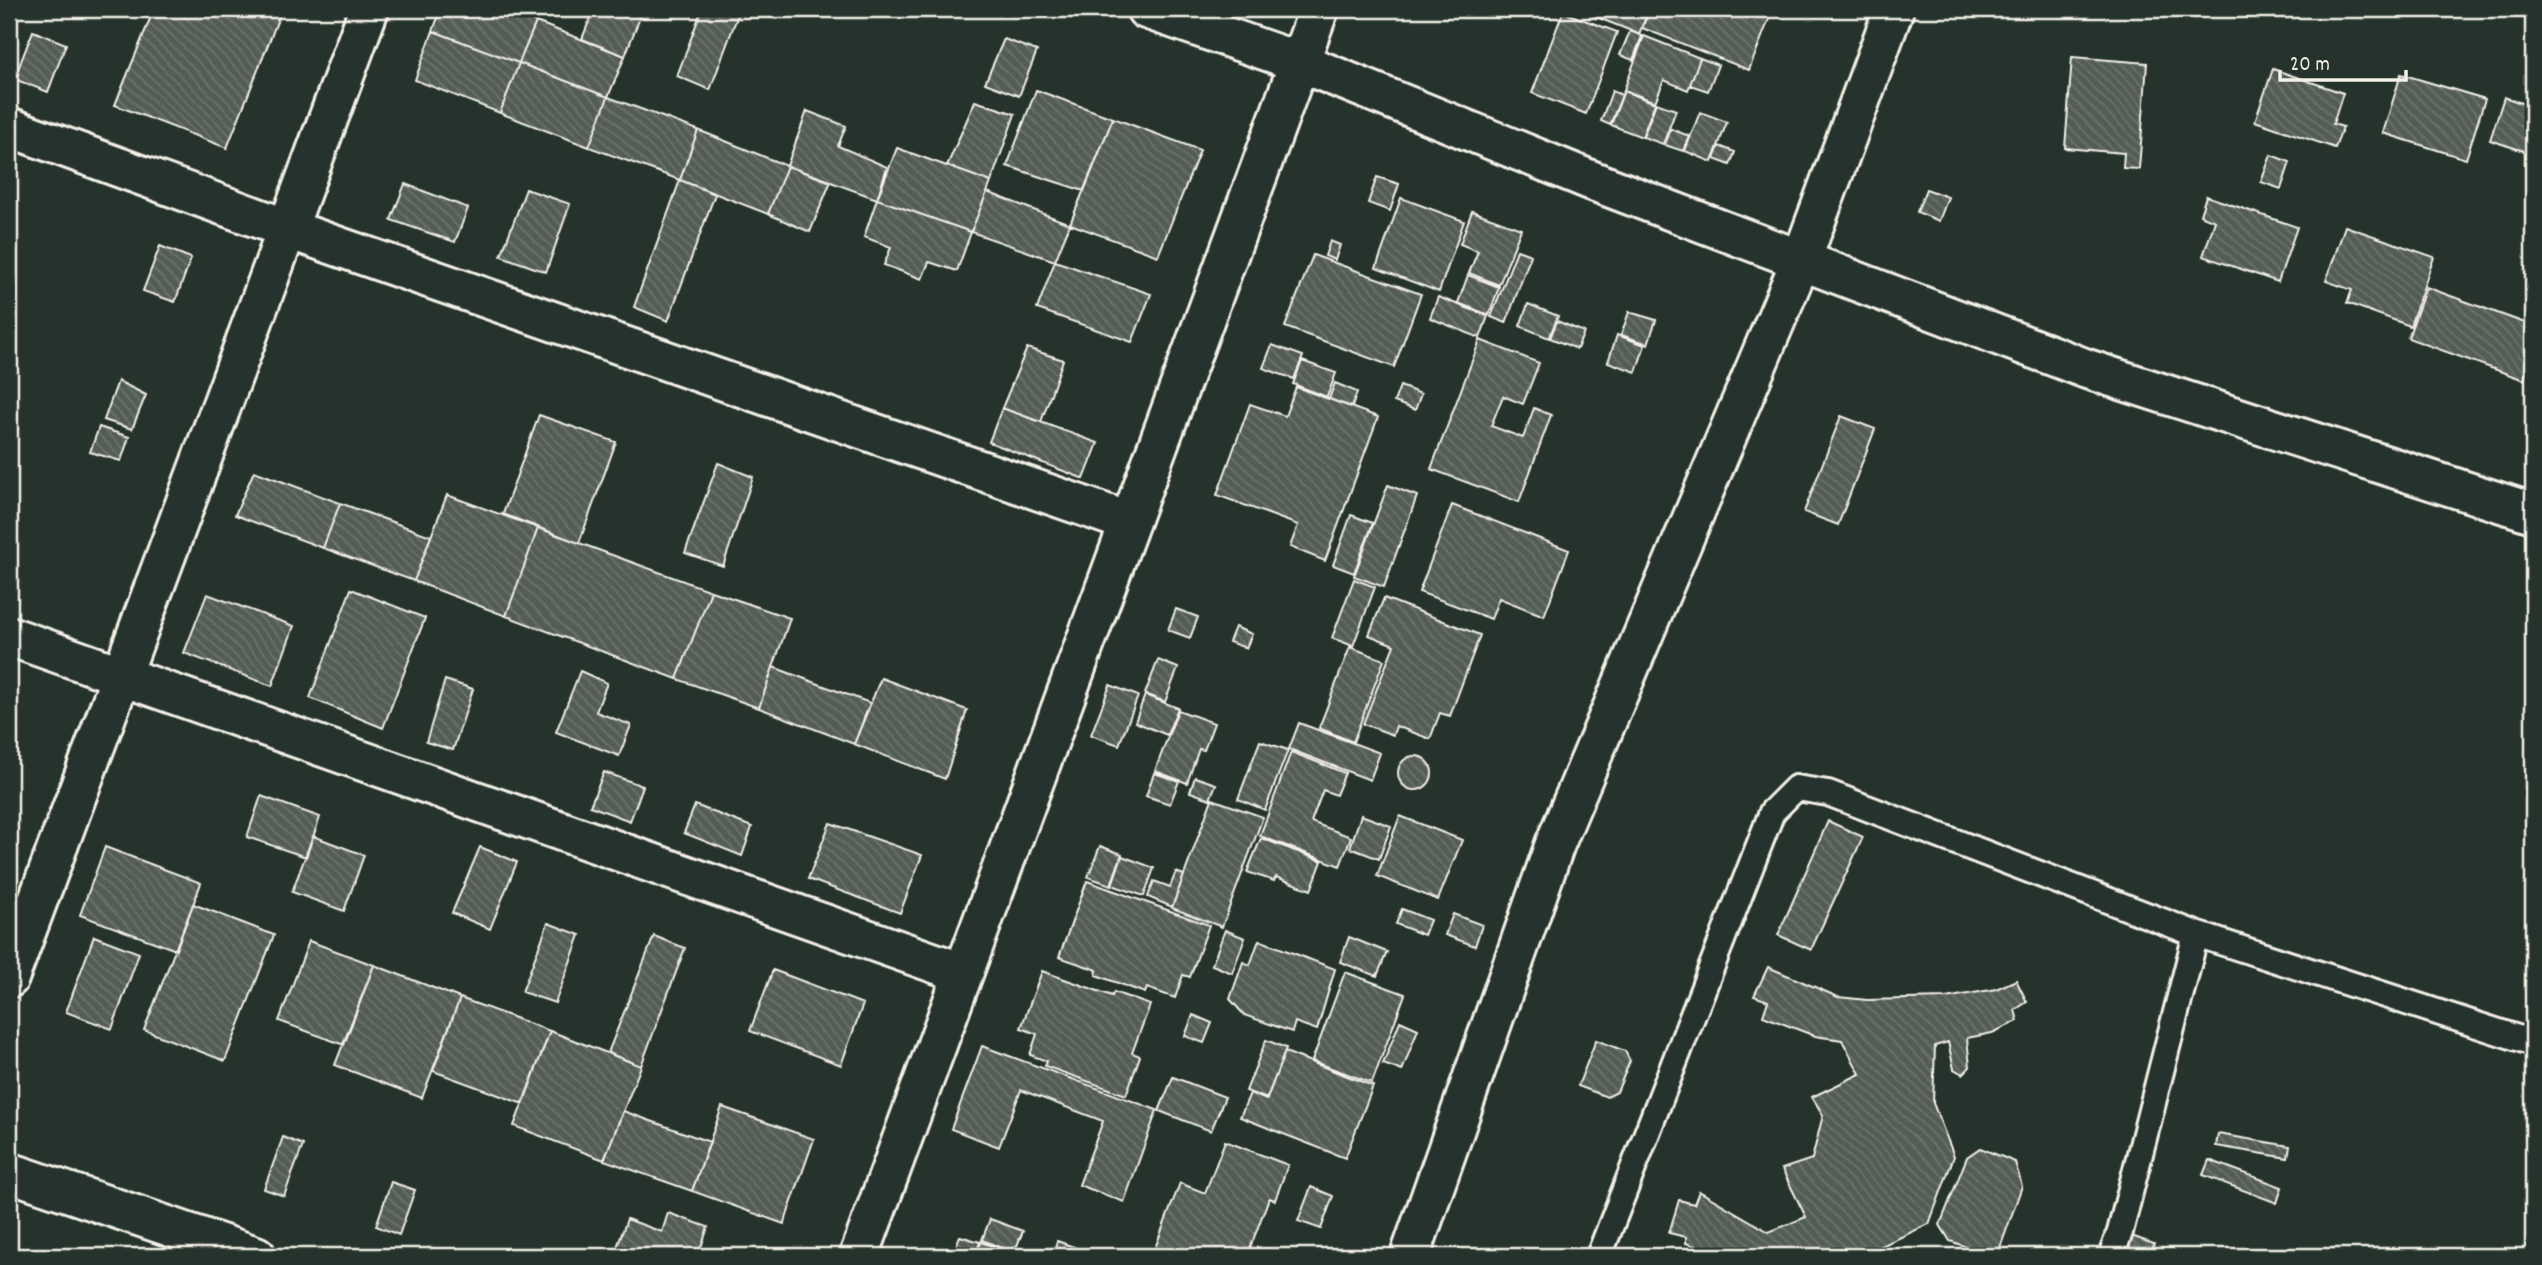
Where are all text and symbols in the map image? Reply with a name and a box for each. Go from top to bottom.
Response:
scale bar [2280,38,2406,82]
text: 20 m [2290,51,2330,81]

